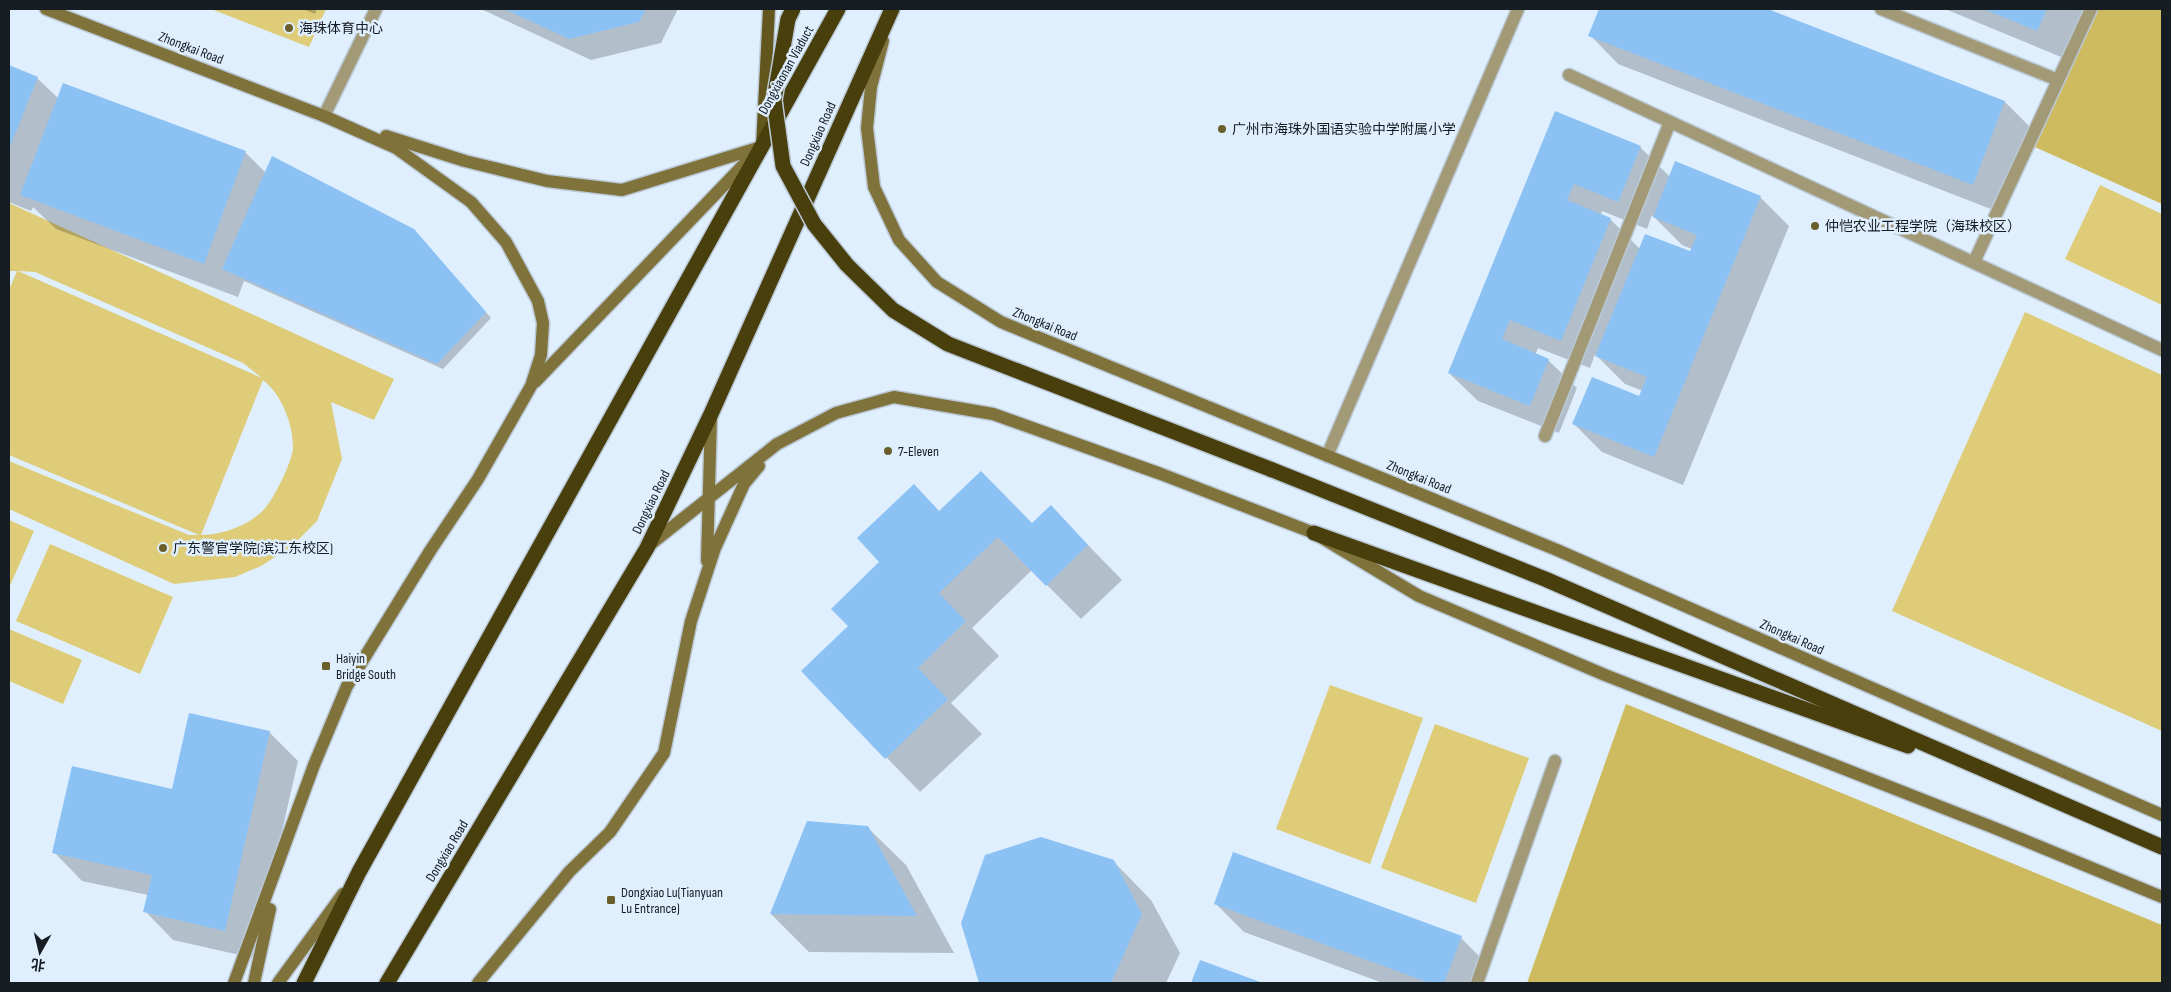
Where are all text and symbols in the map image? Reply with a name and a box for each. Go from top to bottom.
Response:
place label: 海珠体育中心 [299,20,383,37]
marker: 海珠体育中心 [283,22,295,34]
street label: Dongxiaonan Viaduct [755,23,817,117]
street label: Zhongkai Road [156,28,226,68]
street label: Dongxiao Road [796,99,840,169]
place label: 广州市海珠外国语实验中学附属小学 [1232,121,1456,138]
marker: 广州市海珠外国语实验中学附属小学 [1216,123,1228,135]
place label: 仲恺农业工程学院（海珠校区） [1825,218,2021,235]
marker: 仲恺农业工程学院（海珠校区） [1809,220,1821,232]
street label: Zhongkai Road [1010,303,1080,345]
place label: 7-Eleven [898,443,939,460]
marker: 7-Eleven [882,445,894,457]
street label: Zhongkai Road [1384,456,1454,498]
street label: Dongxiao Road [628,467,674,537]
place label: 广东警官学院(滨江东校区) [173,540,333,557]
marker: 广东警官学院(滨江东校区) [157,542,169,554]
street label: Zhongkai Road [1757,615,1827,659]
place label: Haiyin Bridge South [336,650,396,683]
marker: Haiyin Bridge South [320,660,332,672]
street label: Dongxiao Road [422,817,472,885]
place label: Dongxiao Lu(Tianyuan Lu Entrance) [621,884,723,917]
marker: Dongxiao Lu(Tianyuan Lu Entrance) [605,894,617,906]
north arrow [15,927,65,977]
text: 北 [30,955,46,974]

